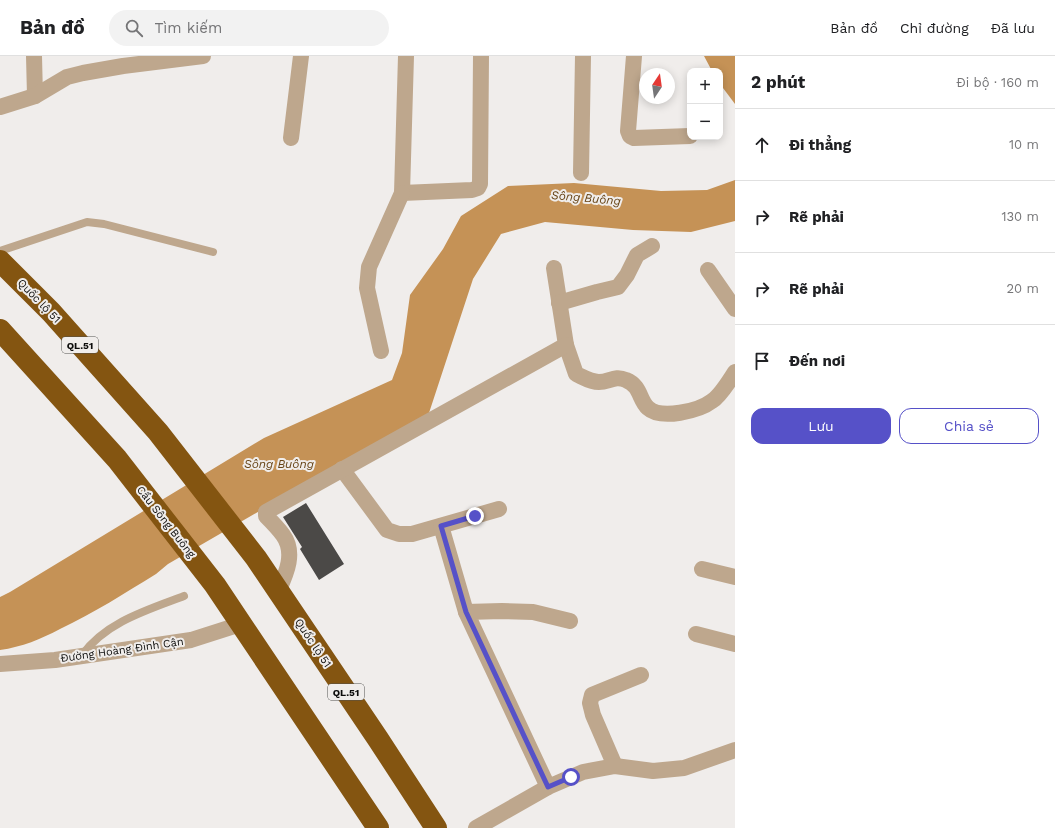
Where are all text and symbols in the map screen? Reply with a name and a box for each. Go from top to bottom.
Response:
search box [109,10,389,46]
text: Bản đồ [20,16,85,39]
icon: search [123,17,145,39]
text: Tìm kiếm [155,19,222,37]
text: Bản đồ [830,20,878,36]
text: Chỉ đường [900,20,969,36]
text: Đã lưu [991,20,1035,36]
north arrow [639,68,675,104]
map controls [687,68,723,140]
button: + [687,68,723,104]
text: 2 phút [751,72,805,92]
text: Đi bộ · 160 m [956,75,1039,90]
button: − [687,104,723,140]
icon: ahead [751,134,773,156]
text: Đi thẳng [789,136,851,154]
text: 10 m [1009,137,1039,152]
water label: Sông Buông [551,188,621,208]
icon: right [751,206,773,228]
text: Rẽ phải [789,208,844,226]
text: 130 m [1001,209,1039,224]
street label: Quốc lộ 51 [15,276,63,326]
icon: right [751,278,773,300]
text: Rẽ phải [789,280,844,298]
text: 20 m [1007,281,1039,296]
road number: QL.51 [62,337,98,353]
icon: arrive [751,350,773,372]
text: Đến nơi [789,352,845,370]
button: Lưu [751,408,891,444]
button: Chia sẻ [899,408,1039,444]
water label: Sông Buông [244,457,314,471]
street label: Cầu Sông Buông [134,483,198,561]
route end [466,507,484,525]
street label: Quốc lộ 51 [292,616,334,670]
street label: Đường Hoàng Đình Cận [60,635,184,665]
road number: QL.51 [328,684,364,700]
route start [562,768,580,786]

